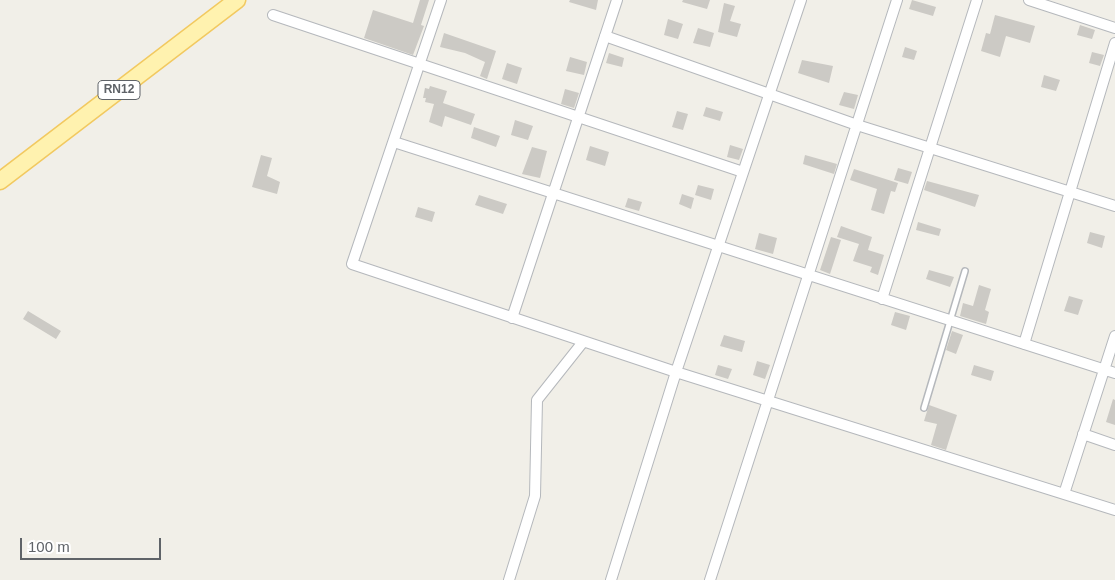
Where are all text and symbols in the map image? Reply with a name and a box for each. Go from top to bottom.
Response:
road number: RN12 [98,80,140,100]
scale bar [22,528,164,560]
text: 100 m [28,538,70,555]

